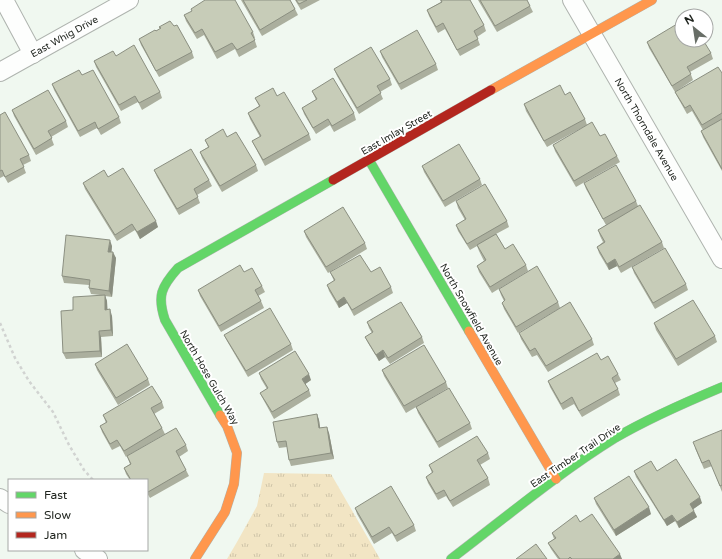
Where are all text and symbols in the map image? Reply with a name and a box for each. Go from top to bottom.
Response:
north arrow [674,8,714,48]
text: N [682,12,696,28]
street label: East Whig Drive [29,13,101,60]
street label: North Thorndale Avenue [612,76,681,183]
street label: East Imlay Street [359,108,434,158]
street label: North Snowfield Avenue [437,261,505,368]
street label: North Hose Gulch Way [177,328,242,428]
street label: East Timber Trail Drive [528,421,623,491]
legend [8,479,148,551]
text: Fast [44,488,68,502]
text: Slow [44,508,71,522]
text: Jam [44,528,67,542]

